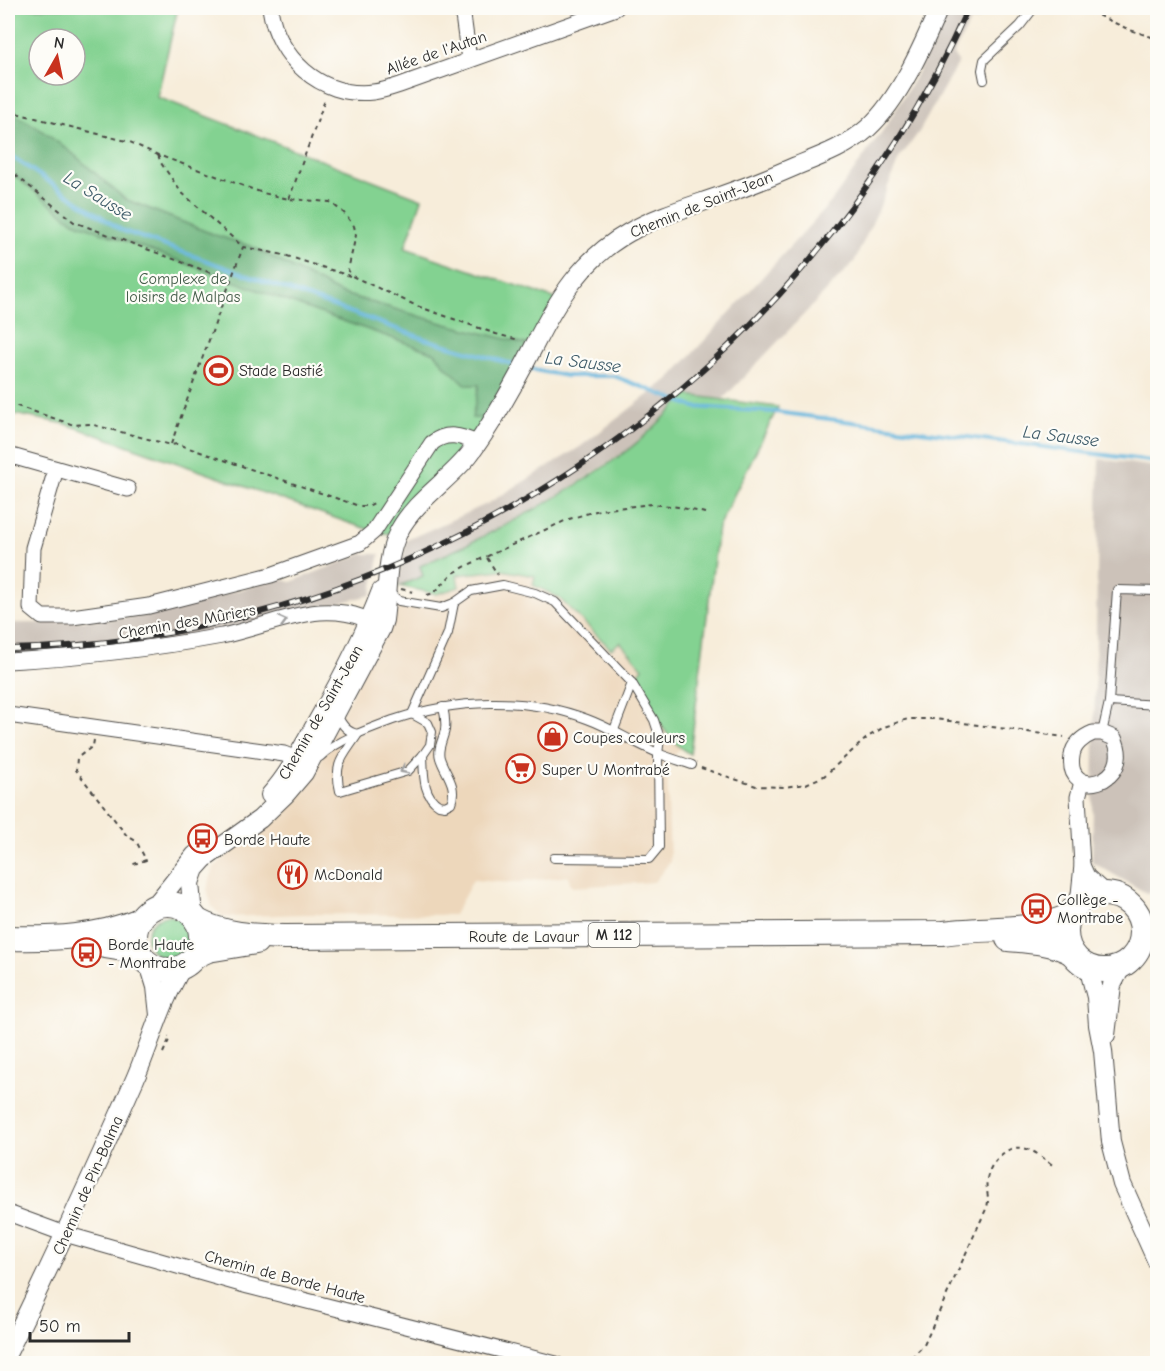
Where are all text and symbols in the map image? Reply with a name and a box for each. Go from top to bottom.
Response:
north arrow [27,27,87,87]
street label: Allée de l'Autan [384,27,489,79]
text: N [53,33,66,53]
water label: La Sausse [60,167,136,226]
street label: Chemin de Saint-Jean [627,168,775,242]
park label: Complexe de loisirs de Malpas [126,270,241,306]
water label: La Sausse [544,347,622,378]
sports icon: Stade Bastié [202,354,234,386]
place label: Stade Bastié [239,362,323,380]
water label: La Sausse [1022,421,1100,452]
street label: Chemin des Mûriers [117,601,257,643]
one-way arrow [278,615,288,628]
street label: Chemin de Saint-Jean [275,642,367,783]
shop icon: Coupes couleurs [536,721,568,753]
place label: Coupes couleurs [573,729,685,747]
supermarket icon: Super U Montrabé [505,753,537,785]
place label: Super U Montrabé [542,761,670,779]
one-way arrow [400,763,410,774]
bus stop icon: Borde Haute [187,823,219,855]
place label: Borde Haute [224,831,310,849]
restaurant icon: McDonald [277,858,309,890]
place label: McDonald [314,866,383,884]
place label: Collège - Montrabe [1057,891,1123,927]
bus stop icon: Collège - Montrabe [1020,892,1052,924]
road number: M 112 [588,923,640,947]
street label: Route de Lavaur [469,928,580,946]
place label: Borde Haute - Montrabe [108,936,194,972]
bus stop icon: Borde Haute - Montrabe [71,937,103,969]
street label: Chemin de Pin-Balma [49,1113,127,1258]
street label: Chemin de Borde Haute [202,1247,367,1307]
scale bar [30,1305,129,1343]
text: 50 m [39,1316,81,1337]

